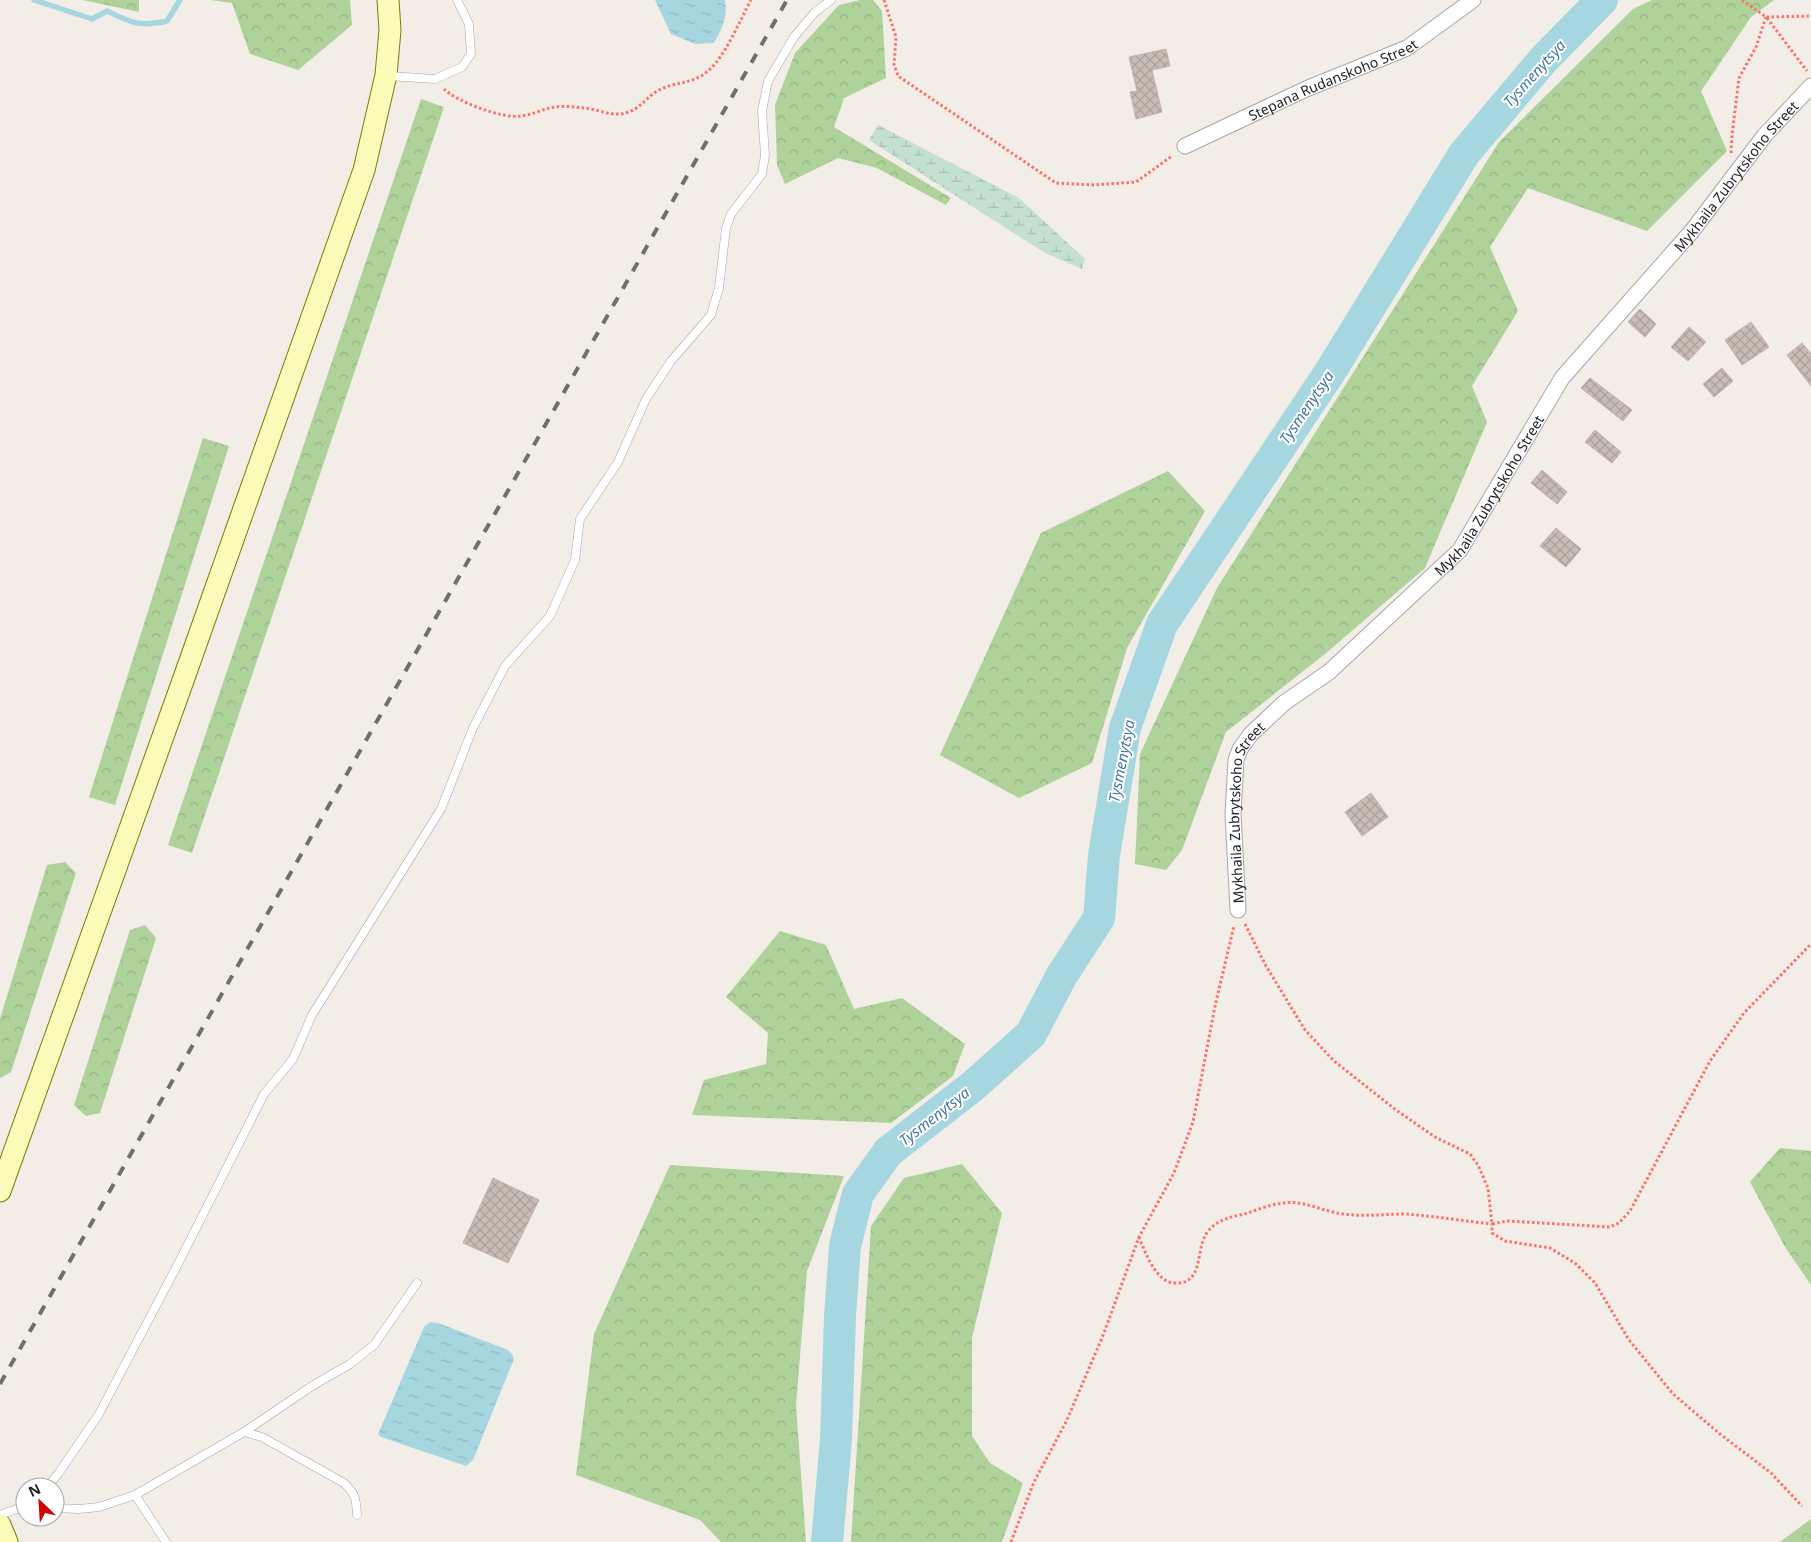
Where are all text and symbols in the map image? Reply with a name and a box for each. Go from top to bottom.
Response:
street label: Stepana Rudanskoho Street [1245,34,1421,124]
water label: Tysmenytsya [1498,35,1570,111]
street label: Mykhaila Zubrytskoho Street [1669,96,1802,255]
water label: Tysmenytsya [1274,366,1338,447]
street label: Mykhaila Zubrytskoho Street [1430,411,1548,579]
water label: Tysmenytsya [1103,717,1139,804]
street label: Mykhaila Zubrytskoho Street [1223,717,1268,904]
water label: Tysmenytsya [895,1082,974,1150]
north arrow [15,1477,65,1527]
text: N [25,1479,43,1501]

